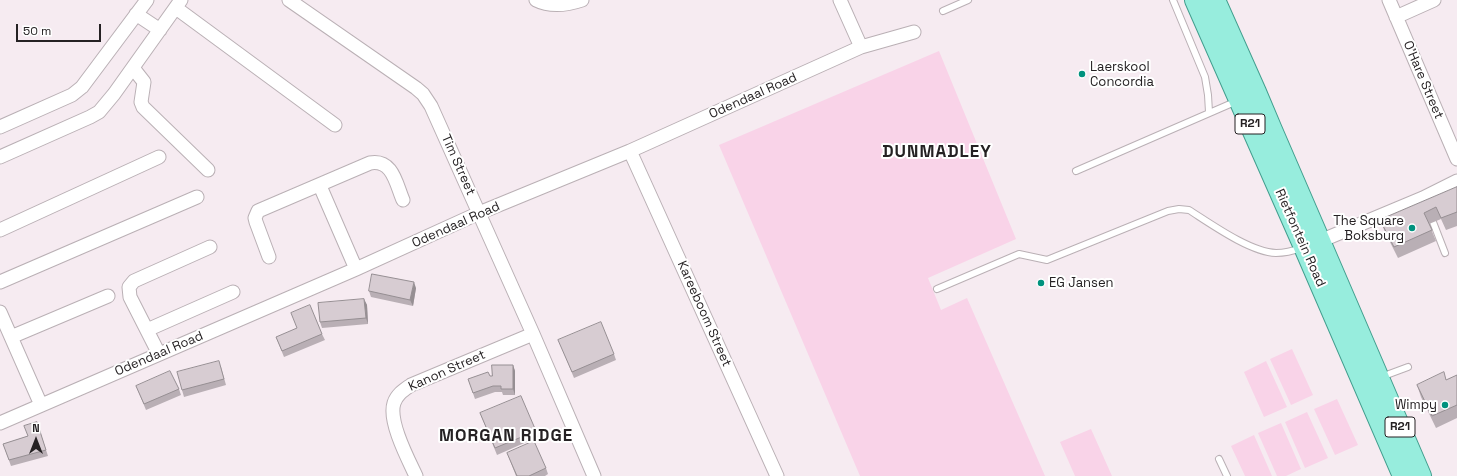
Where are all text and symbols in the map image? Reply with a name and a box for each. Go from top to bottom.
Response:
scale bar [18,16,103,42]
text: 50 m [23,23,51,39]
street label: O'Hare Street [1400,39,1446,121]
place label: Laerskool Concordia [1090,59,1154,90]
marker: Laerskool Concordia [1077,69,1087,79]
street label: Odendaal Road [707,70,799,122]
road number: R21 [1235,114,1265,134]
street label: Tim Street [438,132,478,198]
district label: DUNMADLEY [882,142,992,162]
street label: Rietfontein Road [1271,187,1329,289]
street label: Odendaal Road [410,199,502,251]
place label: The Square Boksburg [1333,213,1404,244]
marker: The Square Boksburg [1407,223,1417,233]
street label: Kareeboom Street [674,259,734,369]
place label: EG Jansen [1049,275,1114,291]
marker: EG Jansen [1036,278,1046,288]
street label: Odendaal Road [112,328,206,380]
street label: Kanon Street [406,347,488,395]
place label: Wimpy [1395,397,1437,413]
marker: Wimpy [1440,400,1450,410]
road number: R21 [1385,417,1415,437]
north arrow [16,420,56,460]
text: N [32,421,40,435]
district label: MORGAN RIDGE [439,426,573,446]

